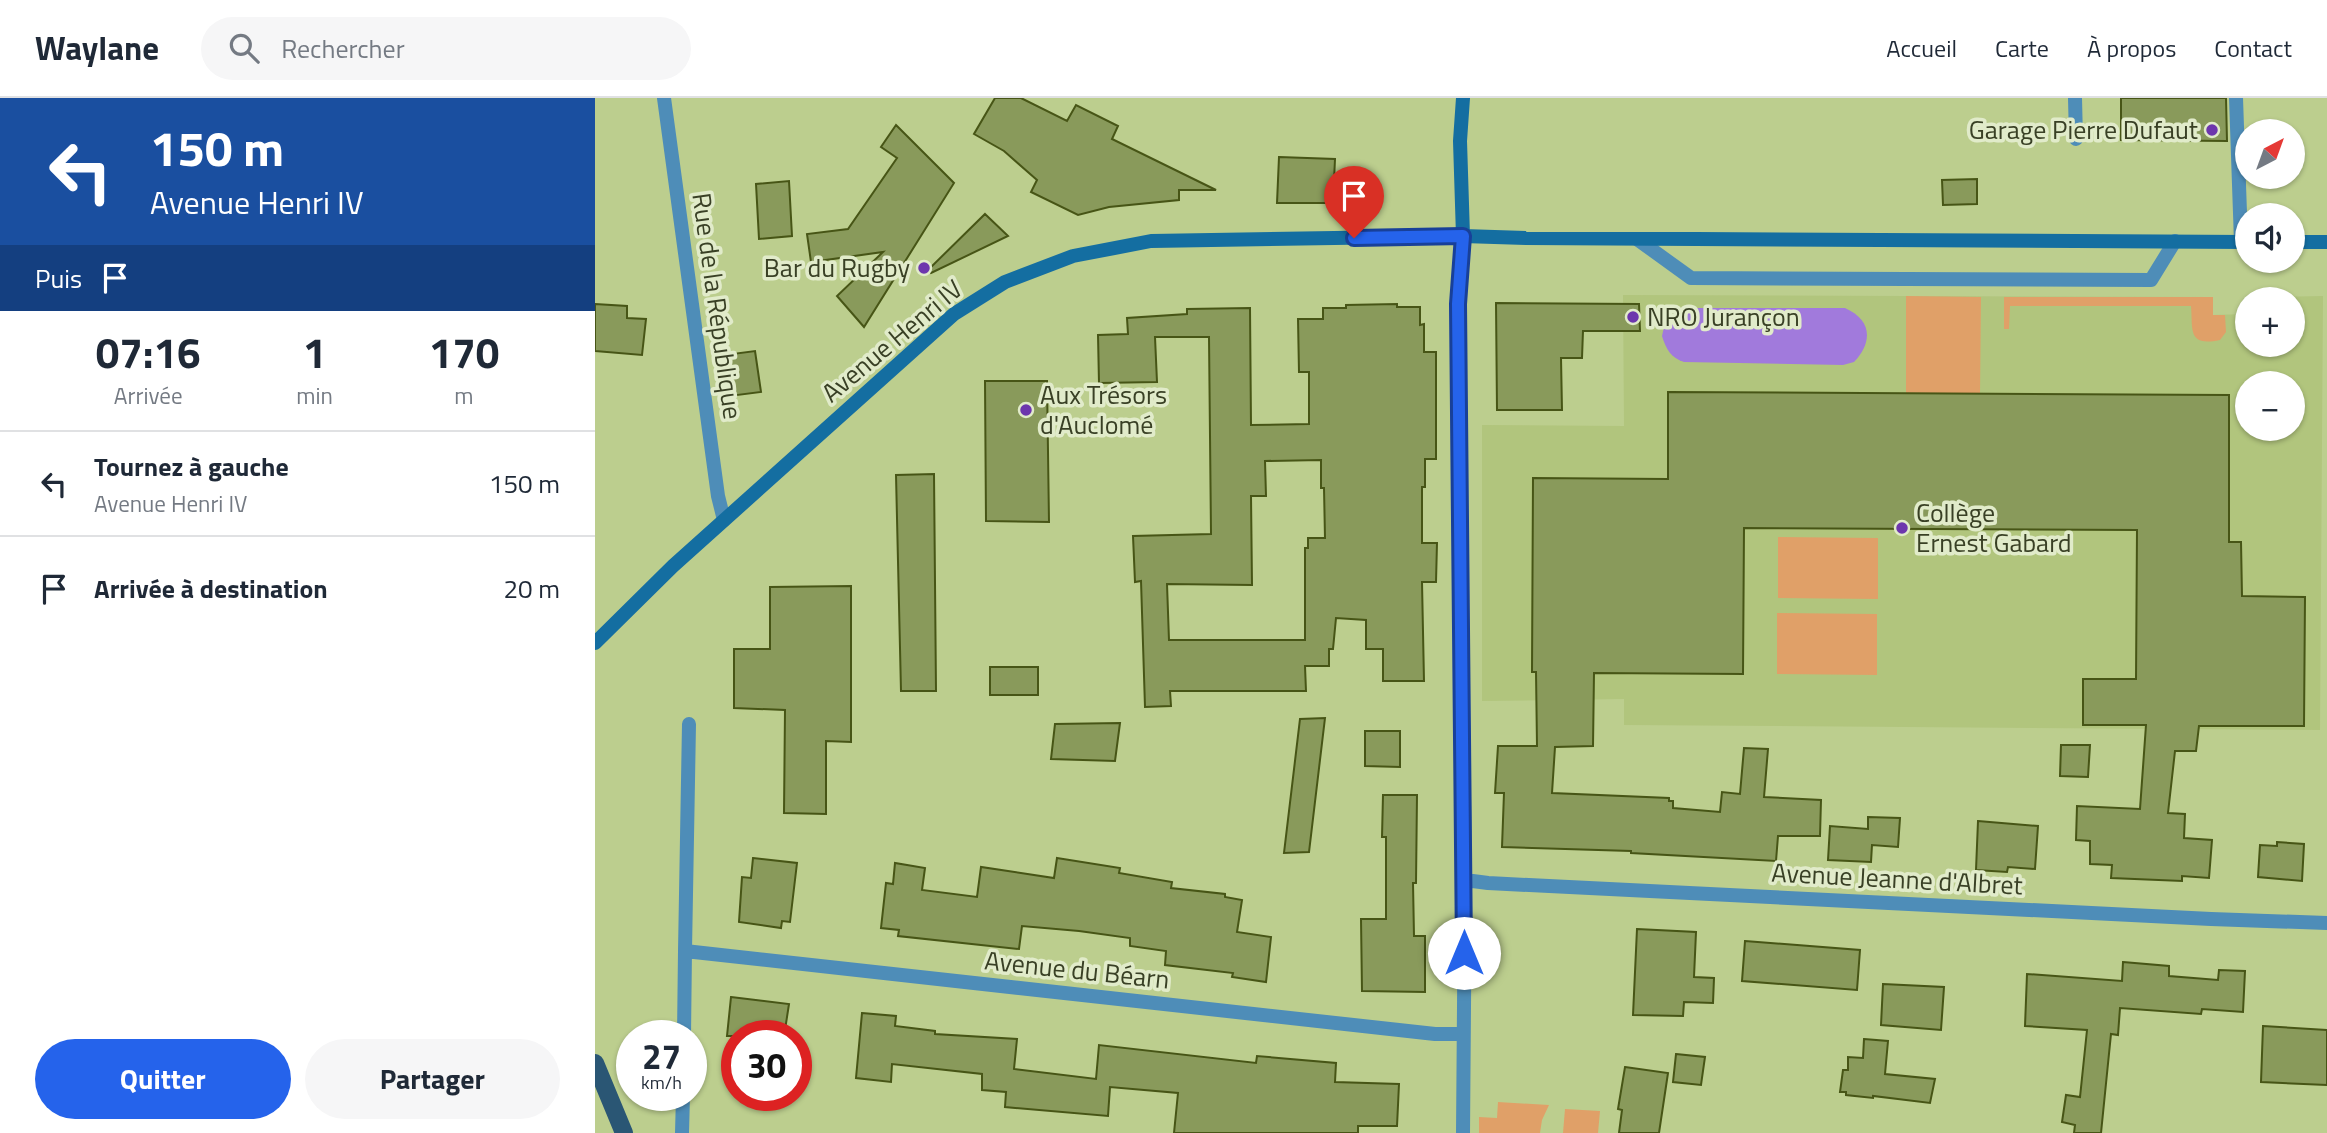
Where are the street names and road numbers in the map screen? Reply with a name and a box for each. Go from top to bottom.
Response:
street label: Rue de la République [682,190,753,422]
street label: Avenue Henri IV [813,270,971,411]
street label: Avenue Jeanne d'Albret [1770,852,2024,905]
street label: Avenue du Béarn [983,940,1171,999]

